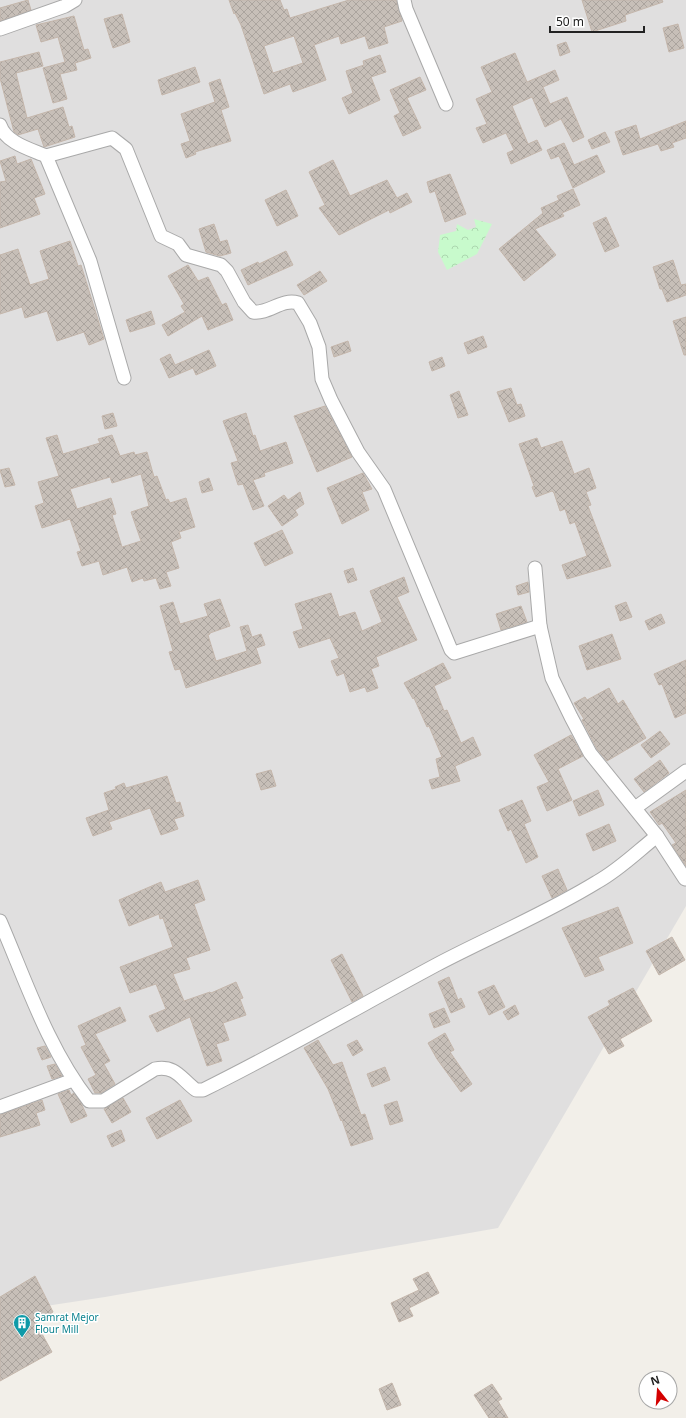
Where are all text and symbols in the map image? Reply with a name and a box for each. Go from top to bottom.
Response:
scale bar [550,8,644,34]
text: 50 m [556,13,584,30]
place label: Samrat Mejor Flour Mill [35,1310,99,1336]
building icon: Samrat Mejor Flour Mill [12,1313,32,1338]
north arrow [638,1370,678,1410]
text: N [648,1371,661,1388]

